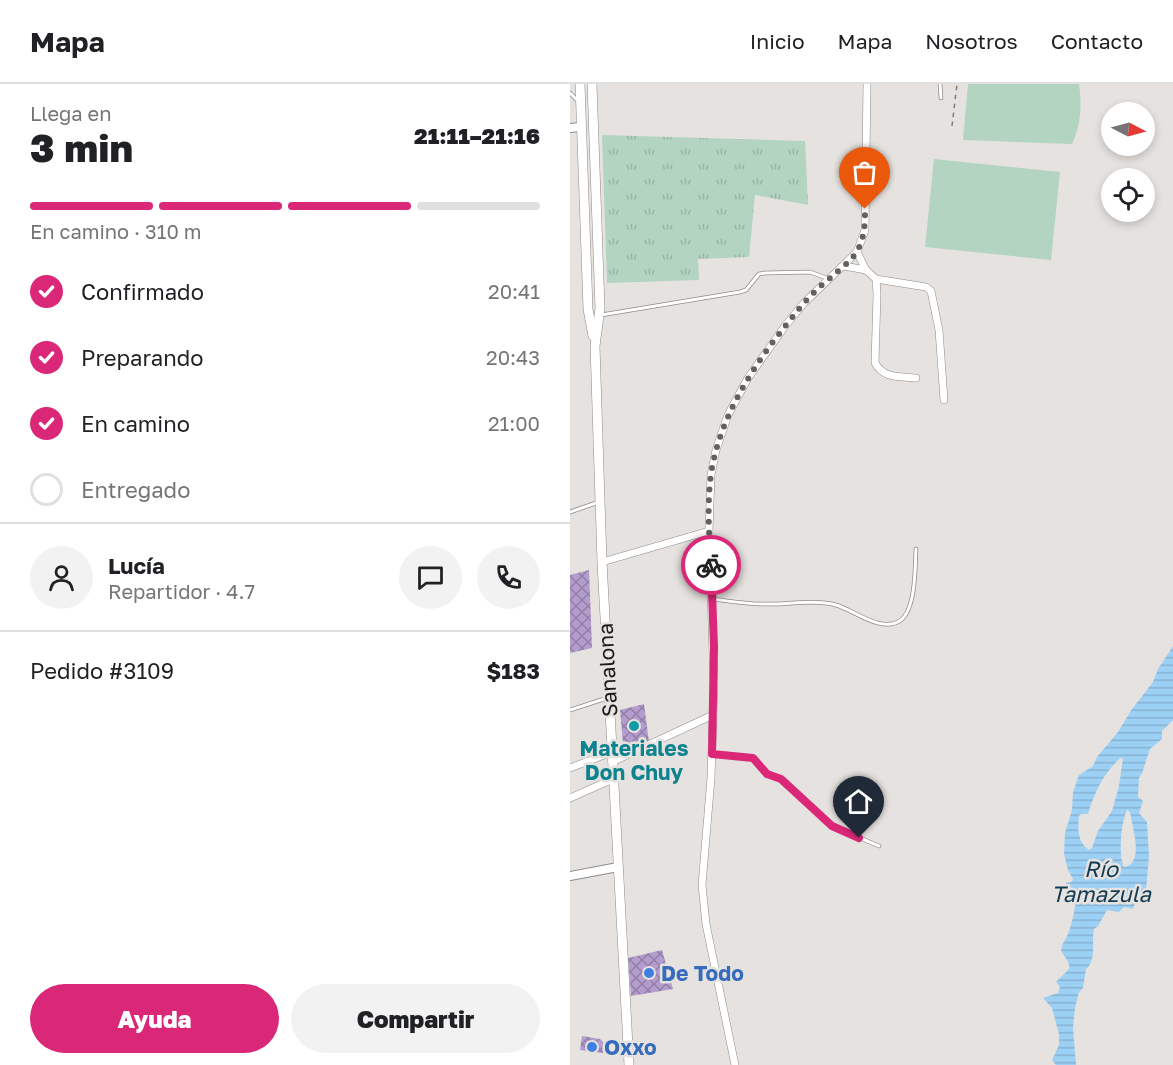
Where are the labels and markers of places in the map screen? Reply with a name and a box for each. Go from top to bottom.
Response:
pin [839,147,890,209]
marker: Materiales Don Chuy [627,719,641,733]
place label: Materiales Don Chuy [580,735,689,785]
pin [833,776,884,838]
place label: De Todo [661,960,744,986]
marker: De Todo [642,966,656,980]
place label: Oxxo [604,1034,657,1060]
marker: Oxxo [585,1040,599,1054]

